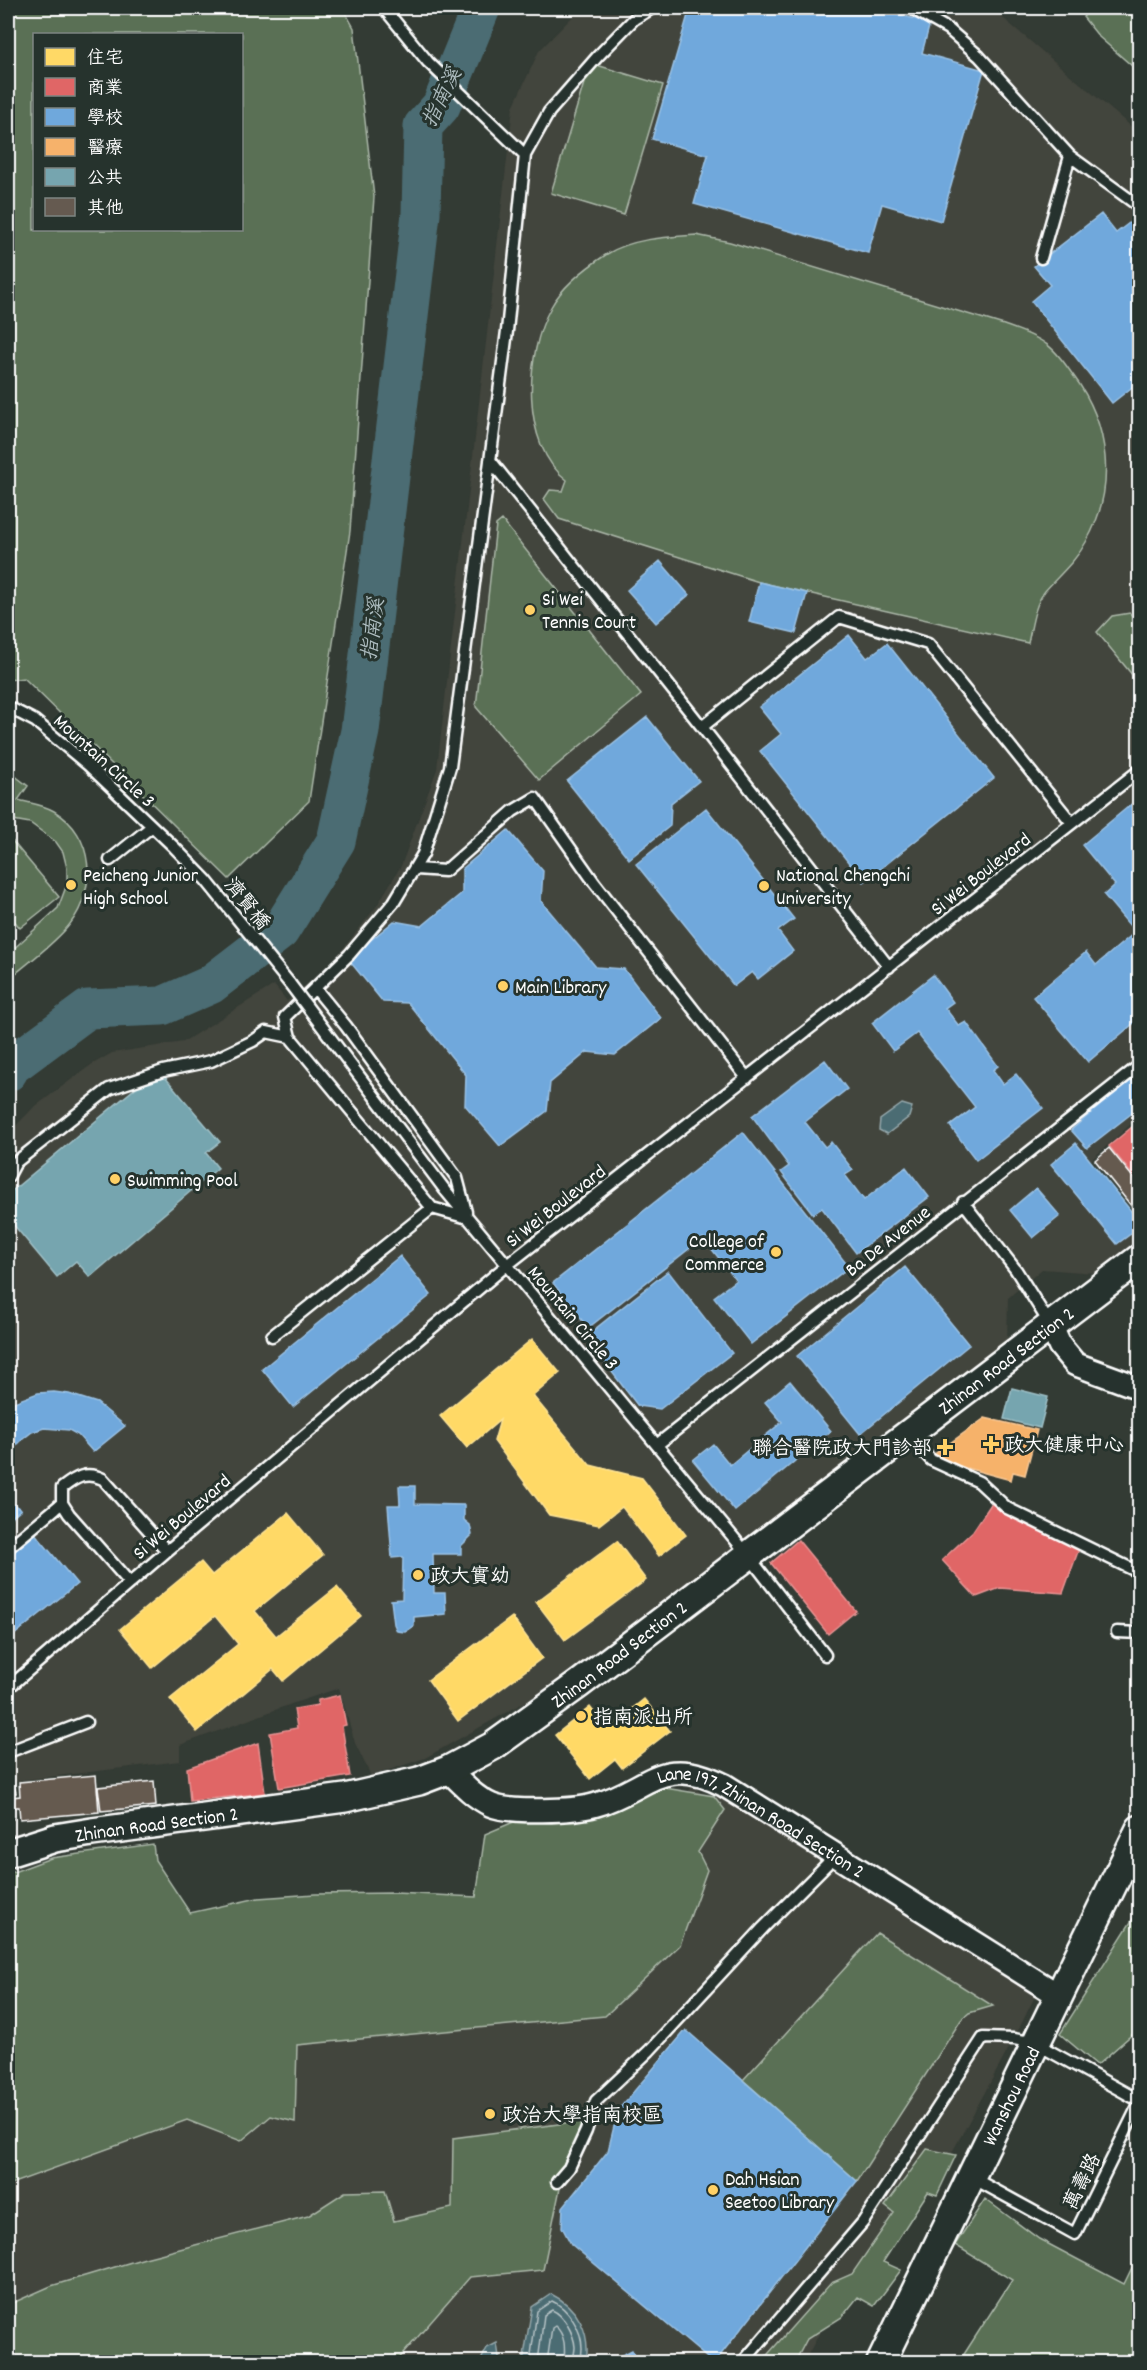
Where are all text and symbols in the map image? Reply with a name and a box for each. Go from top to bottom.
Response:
legend [33,33,243,231]
text: 住宅 [87,47,123,72]
water label: 指南溪 [416,63,471,133]
text: 商業 [87,77,123,102]
text: 學校 [87,107,123,132]
text: 醫療 [87,137,123,162]
text: 公共 [87,167,123,192]
text: 其他 [87,197,123,222]
place label: Si Wei Tennis Court [542,587,636,638]
water label: 指南溪 [356,595,394,662]
marker: Si Wei Tennis Court [523,603,537,617]
street label: Mountain Circle 3 [46,709,160,816]
street label: Si Wei Boulevard [926,827,1038,924]
place label: Peicheng Junior High School [83,863,199,914]
place label: National Chengchi University [776,863,910,914]
street label: 濟賢橋 [216,873,275,937]
marker: Peicheng Junior High School [64,878,78,892]
marker: National Chengchi University [757,879,771,893]
place label: Main Library [515,975,607,1003]
marker: Main Library [496,979,510,993]
street label: Si Wei Boulevard [501,1159,613,1256]
place label: Swimming Pool [127,1168,238,1196]
marker: Swimming Pool [108,1172,122,1186]
street label: Ba De Avenue [840,1200,938,1285]
place label: College of Commerce [685,1229,765,1280]
marker: College of Commerce [769,1245,783,1259]
street label: Mountain Circle 3 [520,1261,624,1377]
street label: Zhinan Road Section 2 [934,1301,1082,1423]
place label: 政大健康中心 [1004,1433,1124,1461]
marker: 政大健康中心 [982,1435,1000,1453]
place label: 聯合醫院政大門診部 [752,1436,932,1464]
marker: 聯合醫院政大門診部 [936,1438,954,1456]
street label: Si Wei Boulevard [128,1469,238,1568]
place label: 政大實幼 [430,1564,510,1592]
marker: 政大實幼 [411,1568,425,1582]
street label: Zhinan Road Section 2 [546,1595,695,1717]
place label: 指南派出所 [593,1705,693,1733]
marker: 指南派出所 [574,1709,588,1723]
street label: Lane 197, Zhinan Road Section 2 [654,1761,869,1887]
street label: Zhinan Road Section 2 [73,1801,240,1852]
street label: Wanshou Road [977,2043,1049,2151]
place label: 政治大學指南校區 [502,2103,662,2131]
marker: 政治大學指南校區 [483,2107,497,2121]
street label: 萬壽路 [1058,2148,1110,2215]
place label: Dah Hsian Seetoo Library [725,2167,835,2218]
marker: Dah Hsian Seetoo Library [706,2183,720,2197]

